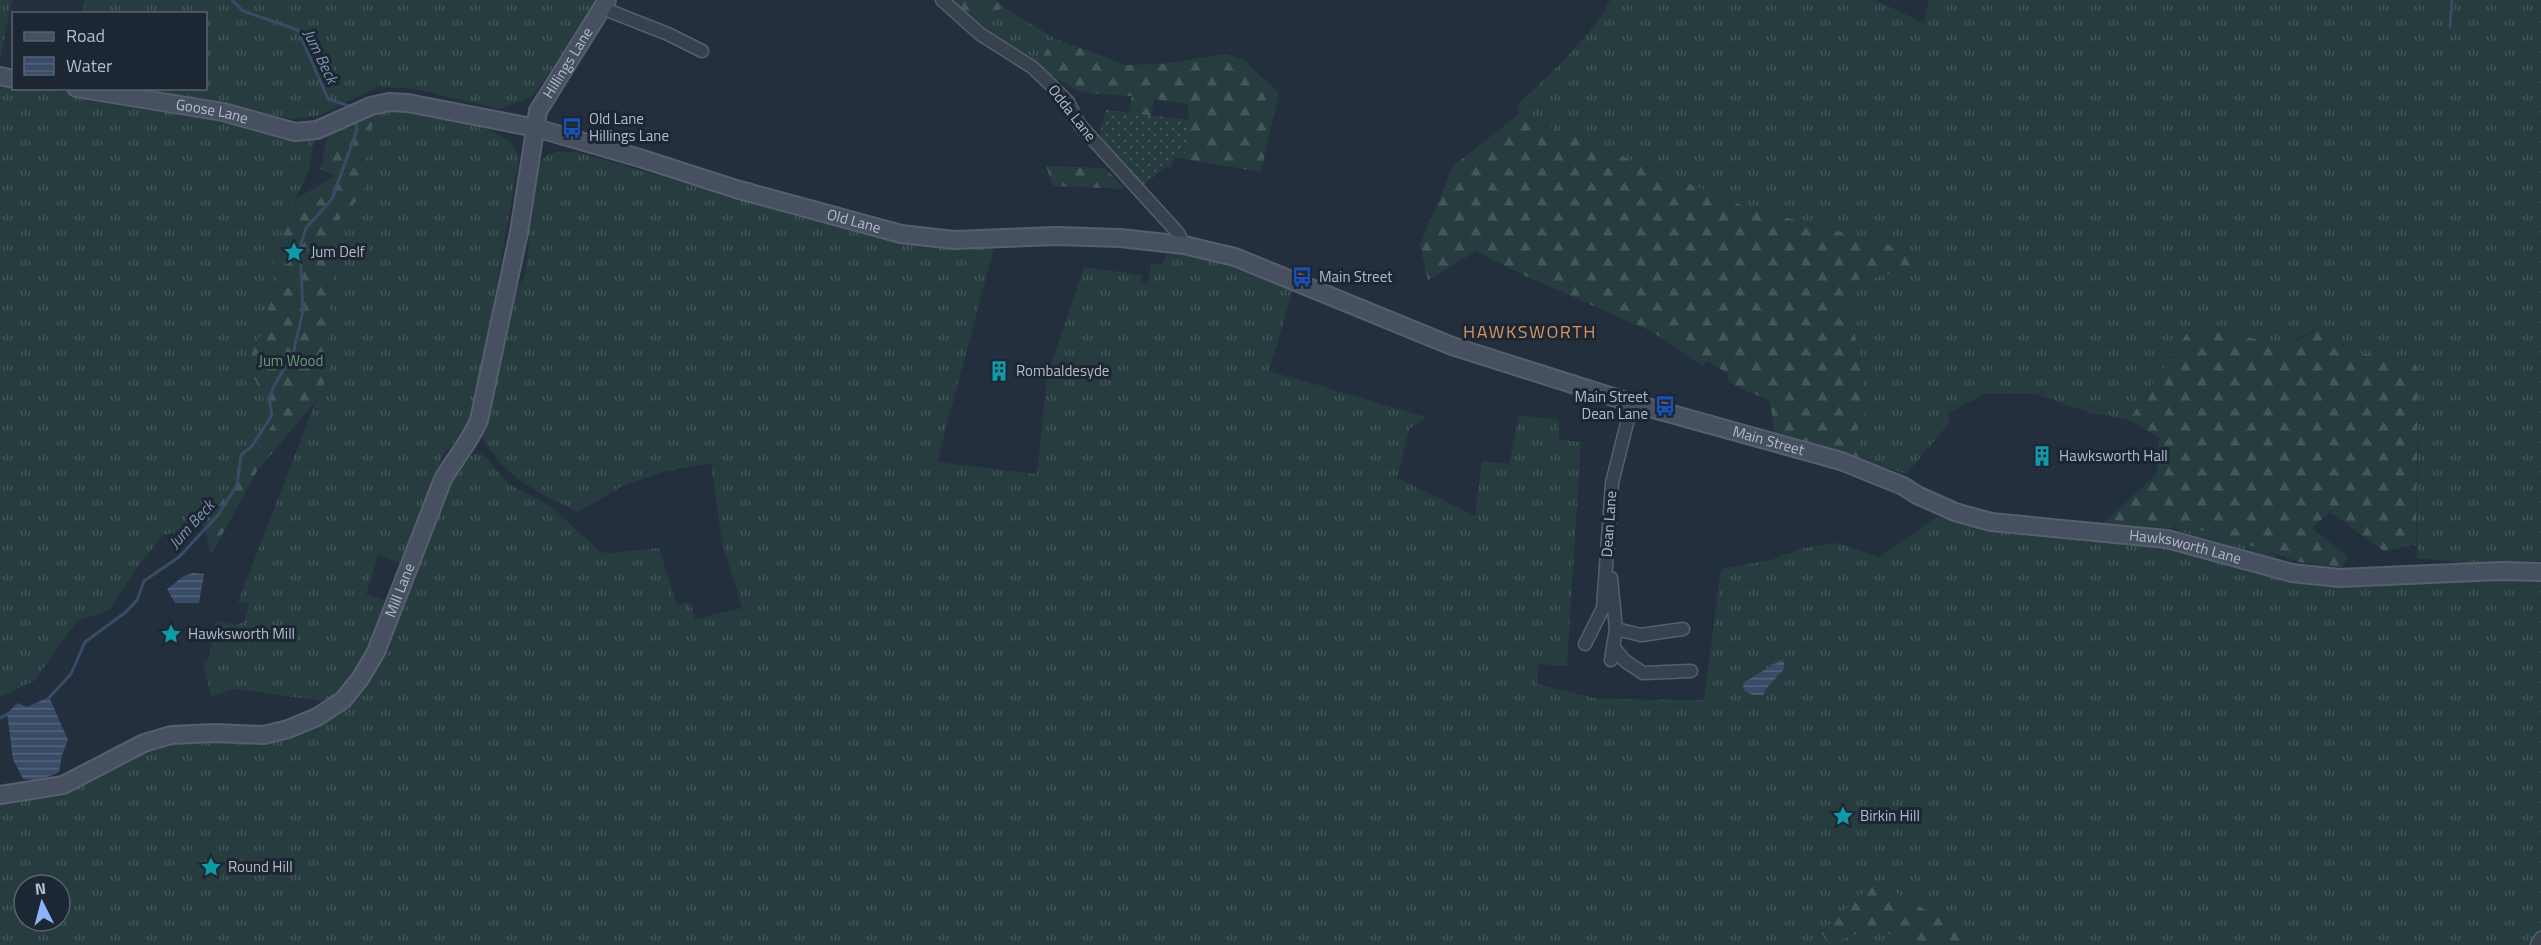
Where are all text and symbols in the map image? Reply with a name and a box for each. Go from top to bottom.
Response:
legend [12,12,207,90]
text: Road [66,22,105,49]
street label: Hillings Lane [537,22,598,103]
water label: Jum Beck [297,25,345,89]
text: Water [66,52,112,79]
street label: Odda Lane [1043,79,1102,146]
street label: Goose Lane [174,92,251,129]
place label: Old Lane Hillings Lane [589,107,669,147]
bus stop icon: Old Lane Hillings Lane [560,116,584,140]
street label: Old Lane [824,202,884,239]
place icon: Jum Delf [282,240,306,264]
place label: Jum Delf [311,240,365,263]
bus stop icon: Main Street [1290,265,1314,289]
place label: Main Street [1319,265,1393,288]
district label: HAWKSWORTH [1463,318,1597,345]
park label: Jum Wood [259,349,323,372]
building icon: Rombaldesyde [987,359,1011,383]
place label: Rombaldesyde [1016,359,1109,382]
place label: Main Street Dean Lane [1575,385,1649,425]
bus stop icon: Main Street Dean Lane [1653,394,1677,418]
street label: Main Street [1730,419,1808,461]
building icon: Hawksworth Hall [2030,444,2054,468]
place label: Hawksworth Hall [2059,444,2168,467]
street label: Dean Lane [1595,490,1622,558]
water label: Jum Beck [163,493,221,554]
street label: Hawksworth Lane [2128,523,2244,570]
street label: Mill Lane [378,560,420,621]
place icon: Hawksworth Mill [159,622,183,646]
place label: Hawksworth Mill [188,622,295,645]
place icon: Birkin Hill [1831,804,1855,828]
place label: Birkin Hill [1860,804,1920,827]
place icon: Round Hill [199,855,223,879]
place label: Round Hill [228,855,293,878]
north arrow [12,873,72,933]
text: N [34,876,47,901]

